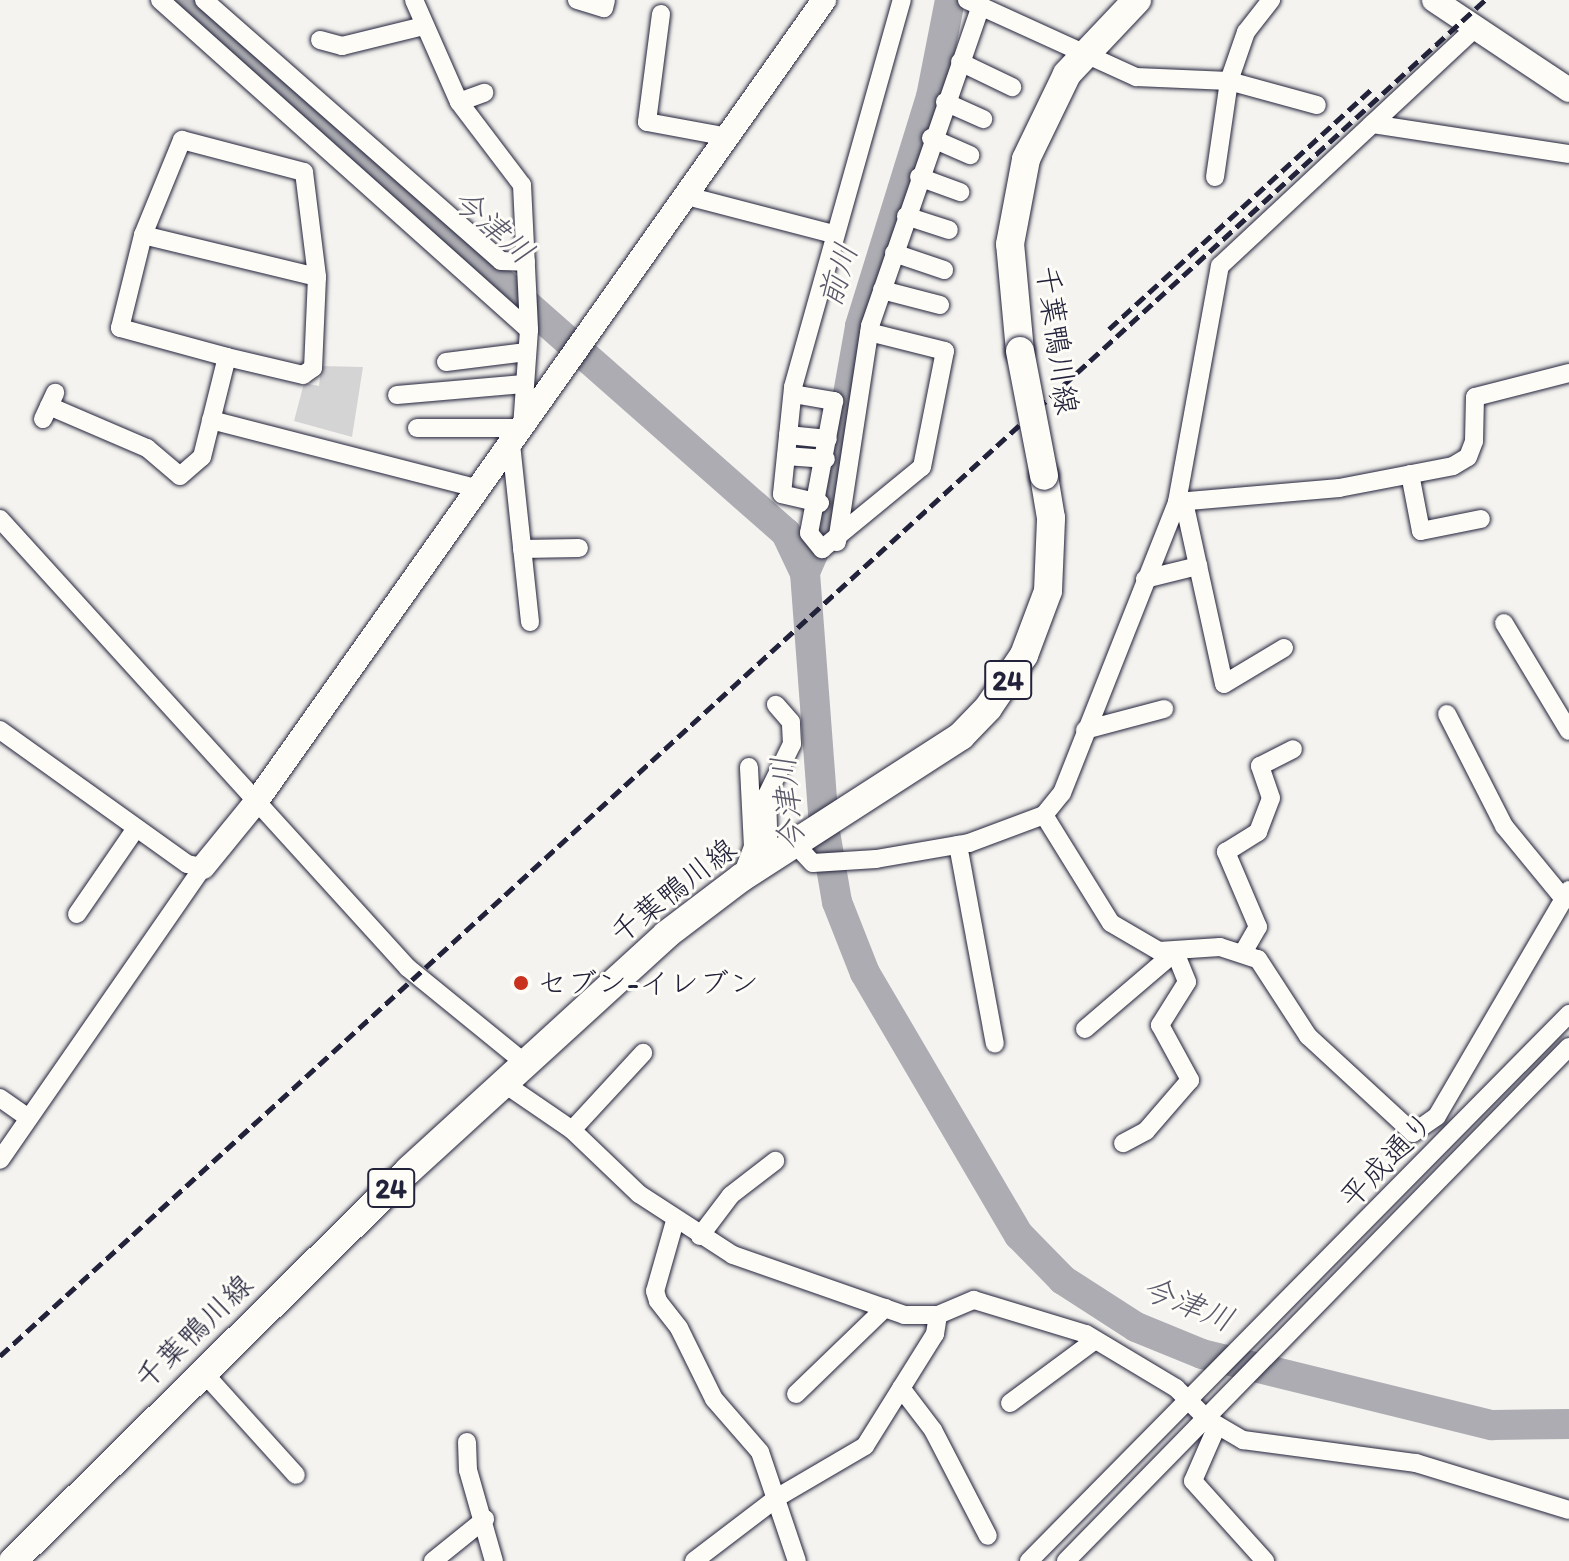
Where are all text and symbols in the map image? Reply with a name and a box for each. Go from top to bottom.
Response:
water label: 今津川 [444,180,542,272]
water label: 前川 [810,239,866,311]
street label: 千葉鴨川線 [1029,263,1085,417]
road number: 24 [984,656,1032,704]
water label: 今津川 [764,754,812,854]
street label: 千葉鴨川線 [603,831,743,951]
place label: セブン-イレブン [537,965,759,1001]
marker: セブン-イレブン [512,974,530,992]
street label: 平成通り [1332,1104,1442,1216]
road number: 24 [367,1164,415,1212]
street label: 千葉鴨川線 [128,1267,260,1397]
water label: 今津川 [1136,1268,1240,1340]

